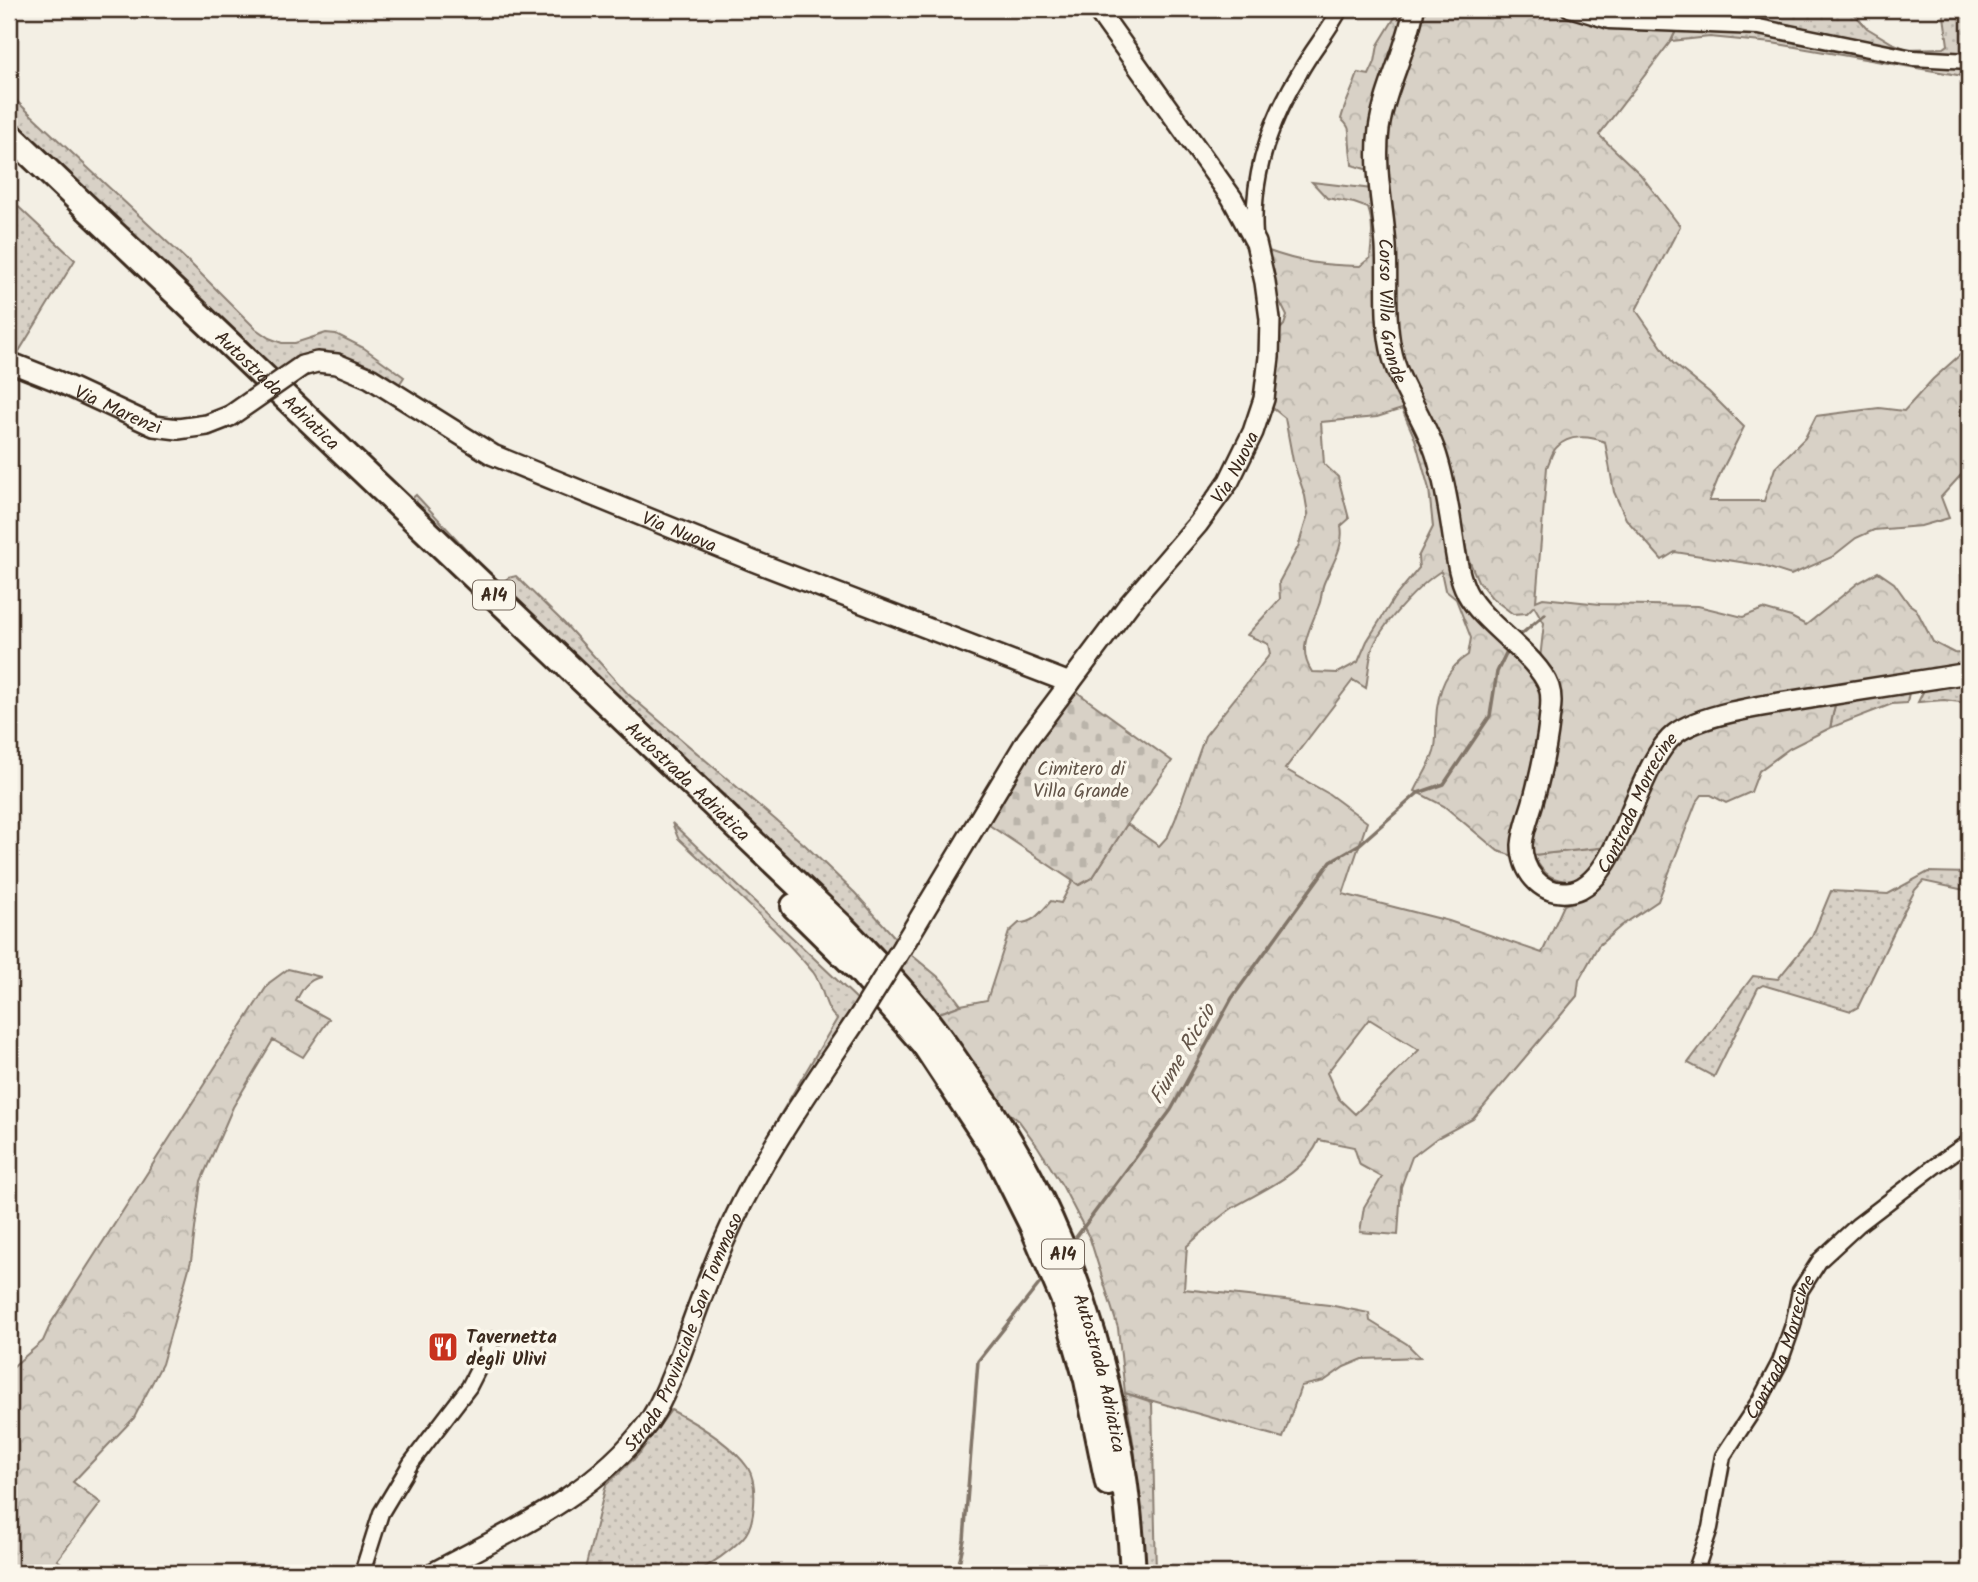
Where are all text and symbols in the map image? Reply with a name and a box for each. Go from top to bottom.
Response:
street label: Corso Villa Grande [1368,237,1414,389]
street label: Autostrada Adriatica [207,324,346,458]
street label: Via Marenzi [69,378,164,444]
street label: Via Nuova [1204,427,1268,511]
street label: Via Nuova [637,504,721,562]
road number: A14 [473,580,515,610]
street label: Autostrada Adriatica [617,715,757,849]
street label: Contrada Morrecine [1590,725,1686,880]
park label: Cimitero di Villa Grande [1033,755,1129,807]
water label: Fiume Riccio [1141,997,1226,1111]
street label: Strada Provinciale San Tommaso [617,1208,752,1460]
road number: A14 [1042,1240,1084,1268]
street label: Contrada Morrecine [1738,1268,1824,1426]
street label: Autostrada Adriatica [1064,1290,1133,1455]
place label: Tavernetta degli Ulivi [466,1323,557,1375]
restaurant icon: Tavernetta degli Ulivi [426,1330,460,1364]

